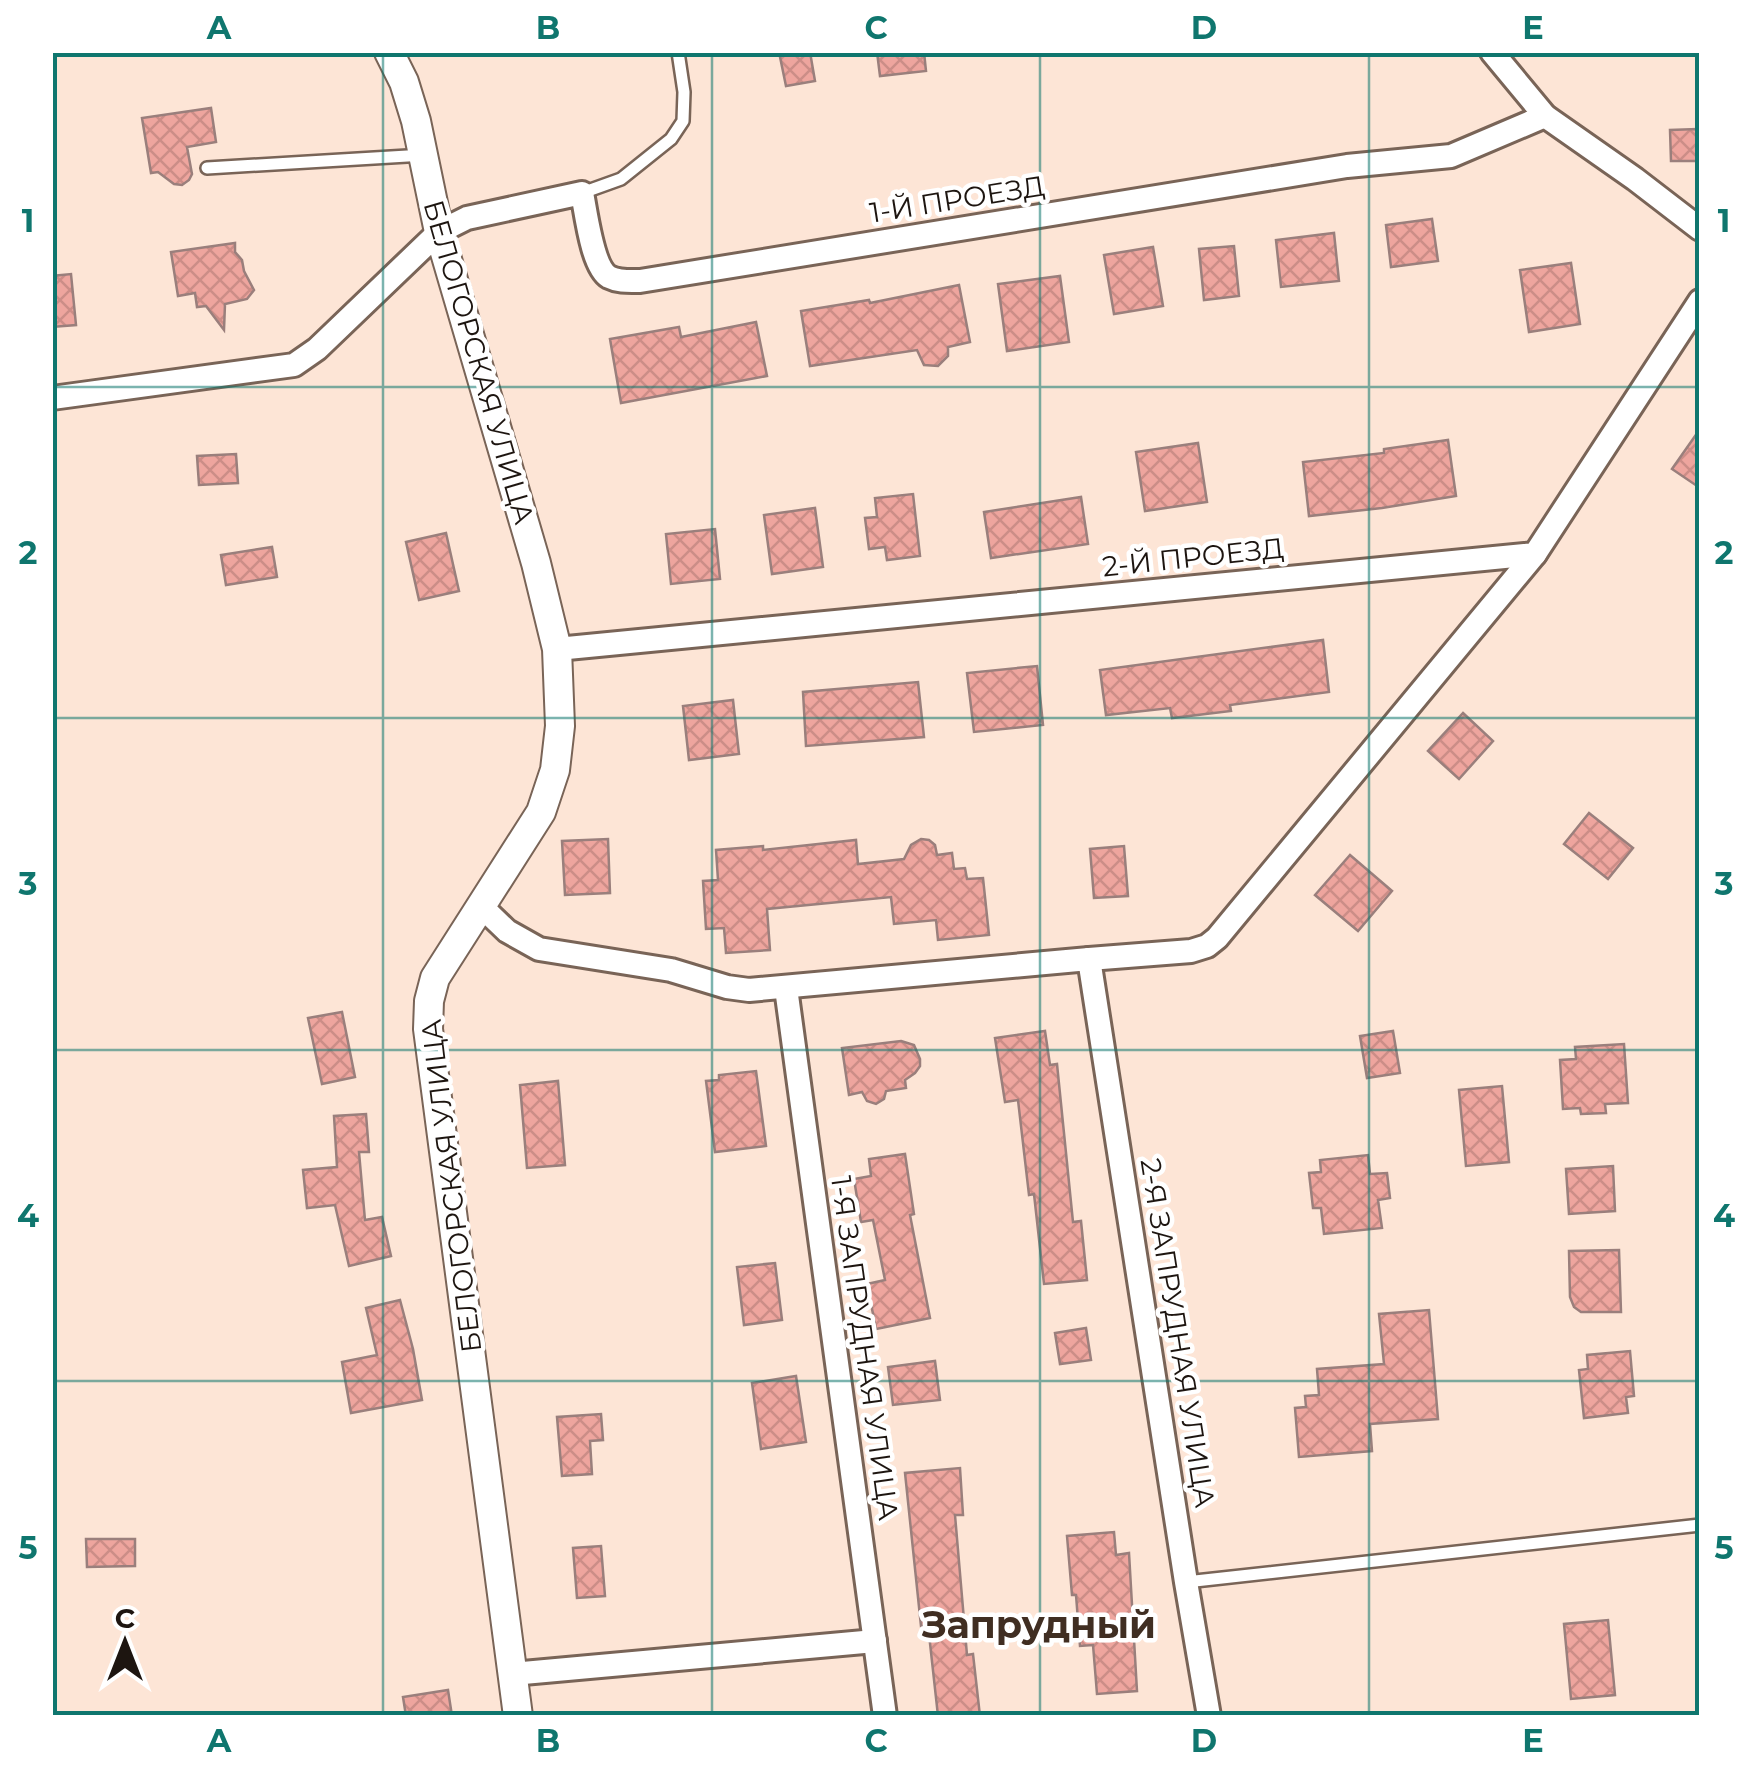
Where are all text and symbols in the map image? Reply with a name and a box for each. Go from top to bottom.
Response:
text: A [206,8,232,47]
text: B [536,8,560,47]
text: C [864,8,888,47]
text: D [1191,8,1217,47]
text: E [1522,8,1544,47]
street label: 1-Й ПРОЕЗД [867,168,1047,230]
street label: БЕЛОГОРСКАЯ УЛИЦА [416,196,542,528]
text: 1 [22,201,34,240]
text: 1 [1718,201,1730,240]
street label: 2-Й ПРОЕЗД [1101,531,1285,583]
text: 2 [19,533,37,572]
text: 2 [1715,533,1733,572]
text: 3 [18,864,37,903]
text: 3 [1714,864,1733,903]
street label: БЕЛОГОРСКАЯ УЛИЦА [414,1017,488,1355]
street label: 2-Я ЗАПРУДНАЯ УЛИЦА [1134,1156,1222,1510]
street label: 1-Я ЗАПРУДНАЯ УЛИЦА [824,1174,906,1522]
text: 4 [17,1196,39,1235]
text: 4 [1713,1196,1735,1235]
text: 5 [18,1528,38,1567]
text: 5 [1714,1528,1734,1567]
north arrow [75,1593,175,1693]
text: С [115,1601,135,1635]
district label: Запрудный [921,1601,1156,1648]
text: A [206,1721,232,1760]
text: B [536,1721,560,1760]
text: C [864,1721,888,1760]
text: D [1191,1721,1217,1760]
text: E [1522,1721,1544,1760]

